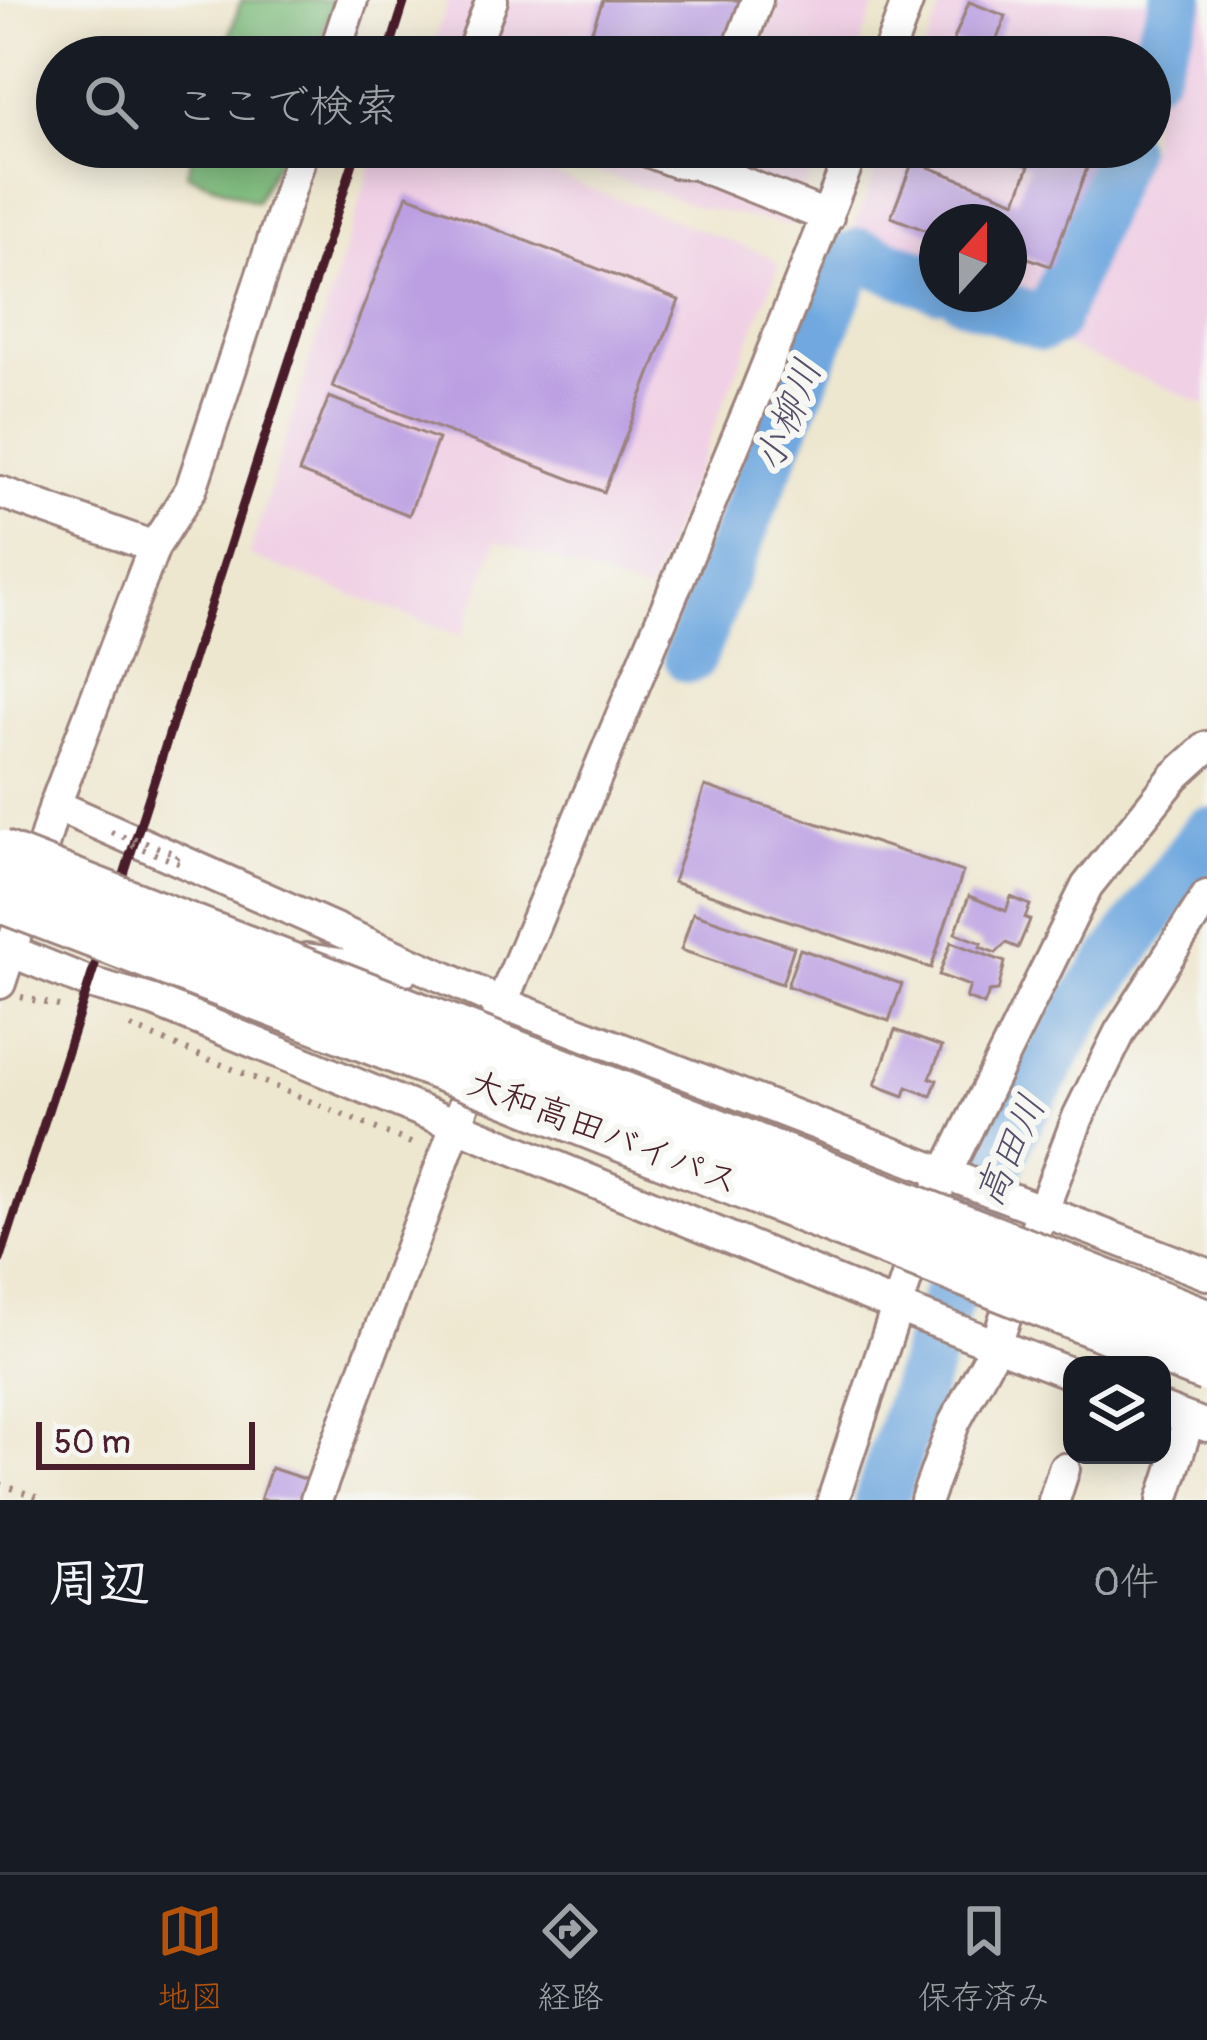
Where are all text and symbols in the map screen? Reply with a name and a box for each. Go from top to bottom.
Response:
search box [36,36,1171,168]
icon: search [78,69,144,135]
text: ここで検索 [174,79,399,135]
north arrow [919,204,1027,312]
water label: 小柳川 [744,352,833,479]
street label: 大和高田バイパス [461,1060,746,1205]
water label: 高田川 [964,1087,1057,1214]
map controls [1063,1356,1171,1464]
button: layers [1063,1356,1171,1464]
scale bar [36,1416,255,1469]
text: 50 m [54,1422,131,1463]
text: 周辺 [48,1552,150,1616]
text: 0件 [1093,1558,1159,1607]
tab: 地図 [157,1898,223,2018]
tab: 経路 [537,1898,603,2018]
tab: 保存済み [918,1898,1050,2018]

